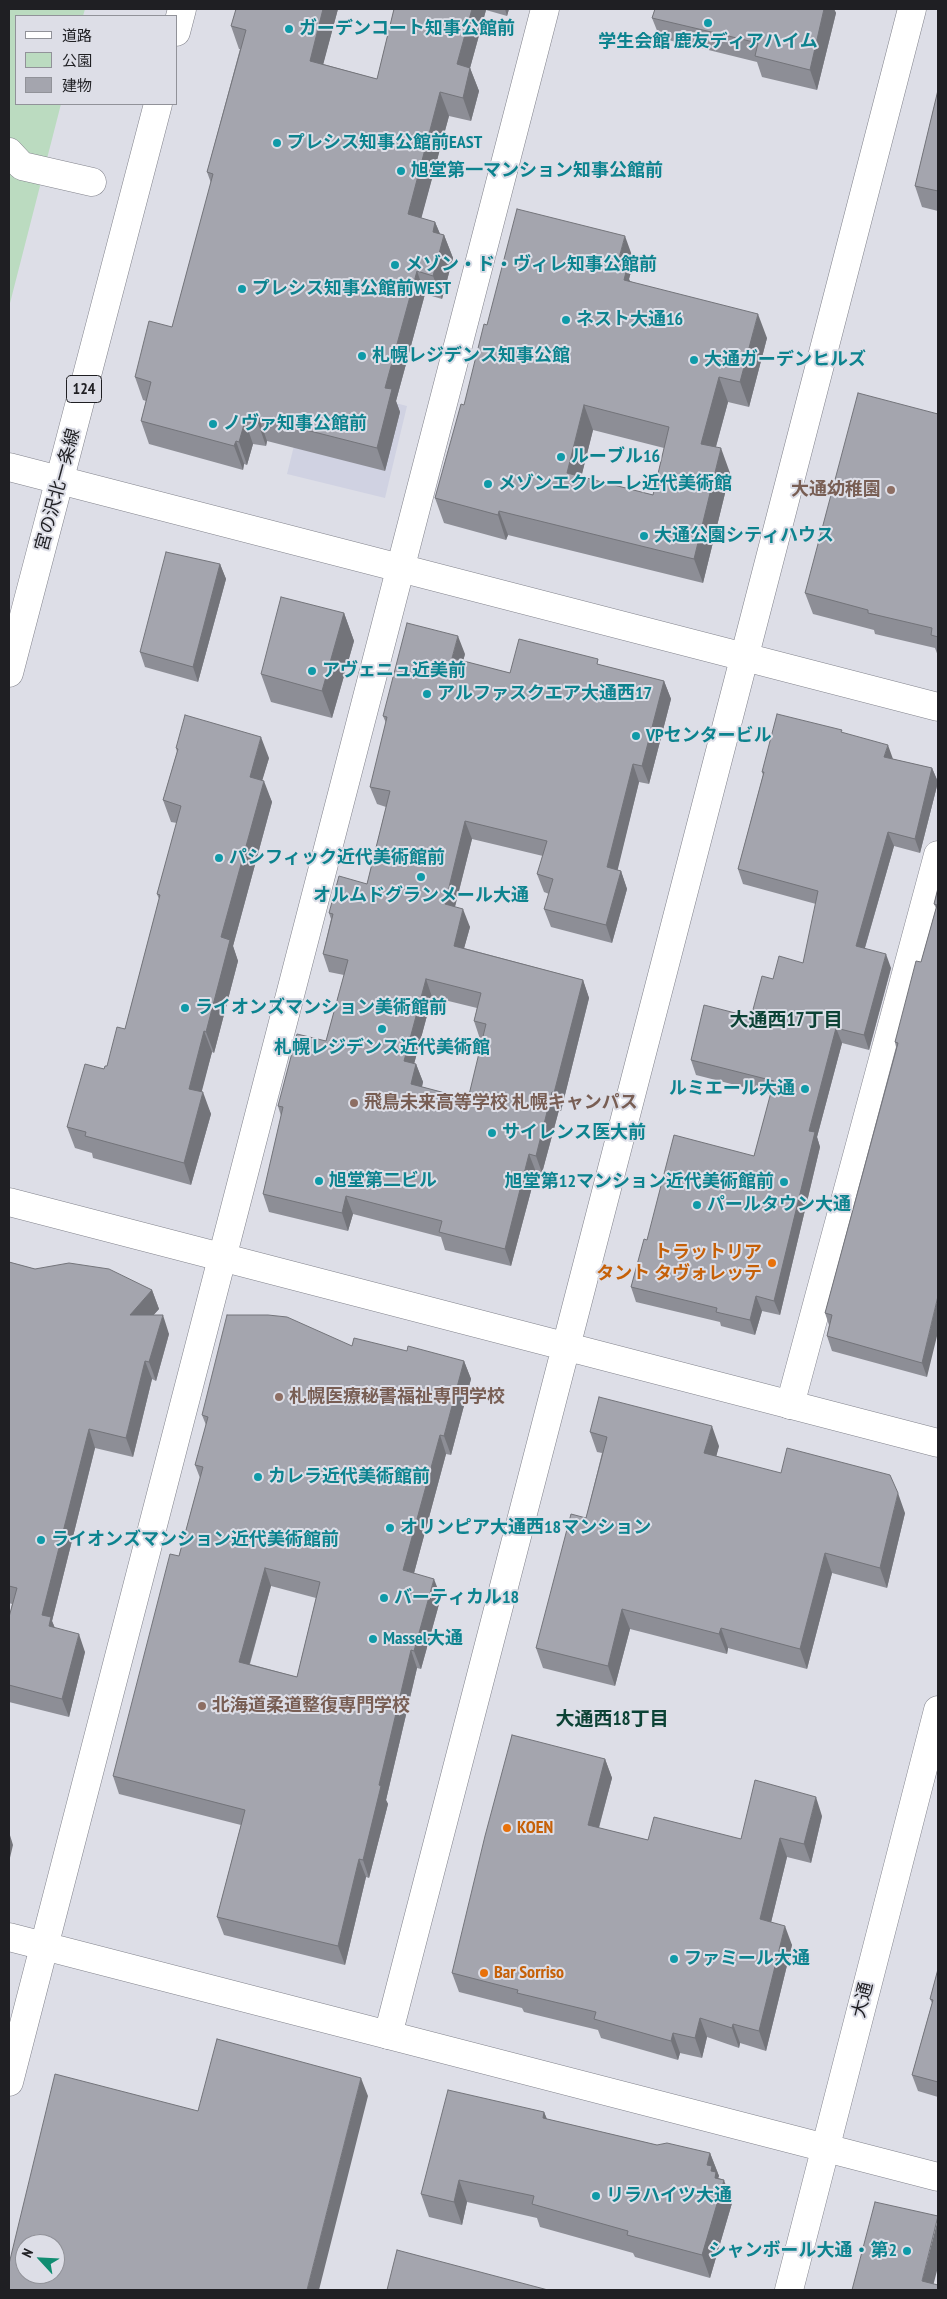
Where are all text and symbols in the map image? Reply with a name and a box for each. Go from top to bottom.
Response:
legend [15,15,178,105]
marker: 学生会館 鹿友ディアハイム [702,17,714,29]
place label: ガーデンコート知事公館前 [299,18,515,40]
marker: ガーデンコート知事公館前 [283,23,295,35]
text: 道路 [62,26,92,45]
place label: 学生会館 鹿友ディアハイム [598,31,818,53]
text: 公園 [62,51,92,70]
text: 建物 [62,76,92,95]
place label: プレシス知事公館前EAST [287,132,482,154]
marker: プレシス知事公館前EAST [271,137,283,149]
place label: 旭堂第一マンション知事公館前 [411,160,663,182]
marker: 旭堂第一マンション知事公館前 [395,165,407,177]
place label: メゾン・ド・ヴィレ知事公館前 [405,254,657,276]
marker: メゾン・ド・ヴィレ知事公館前 [389,259,401,271]
place label: プレシス知事公館前WEST [252,278,451,300]
marker: プレシス知事公館前WEST [236,283,248,295]
place label: ネスト大通16 [576,309,683,331]
marker: ネスト大通16 [560,314,572,326]
place label: 札幌レジデンス知事公館 [372,345,570,367]
place label: 大通ガーデンヒルズ [704,349,866,371]
marker: 札幌レジデンス知事公館 [356,350,368,362]
marker: 大通ガーデンヒルズ [688,354,700,366]
road number: 124 [66,376,102,402]
place label: ノヴァ知事公館前 [223,413,367,435]
marker: ノヴァ知事公館前 [207,418,219,430]
street label: 宮の沢北一条線 [31,426,85,554]
place label: ルーブル16 [571,446,660,468]
marker: ルーブル16 [555,451,567,463]
place label: メゾンエクレーレ近代美術館 [498,473,732,495]
marker: メゾンエクレーレ近代美術館 [482,478,494,490]
place label: 大通幼稚園 [791,479,881,501]
marker: 大通幼稚園 [885,484,897,496]
place label: 大通公園シティハウス [654,525,834,547]
marker: 大通公園シティハウス [638,530,650,542]
place label: アヴェニュ近美前 [322,660,466,682]
marker: アヴェニュ近美前 [306,665,318,677]
place label: アルファスクエア大通西17 [437,683,652,705]
marker: アルファスクエア大通西17 [421,688,433,700]
place label: VPセンタービル [646,725,772,747]
marker: VPセンタービル [630,730,642,742]
place label: パシフィック近代美術館前 [229,847,445,869]
marker: パシフィック近代美術館前 [213,852,225,864]
marker: オルムドグランメール大通 [415,871,427,883]
place label: オルムドグランメール大通 [313,885,529,907]
place label: ライオンズマンション美術館前 [195,997,447,1019]
marker: ライオンズマンション美術館前 [179,1002,191,1014]
district label: 大通西17丁目 [729,1010,843,1032]
marker: 札幌レジデンス近代美術館 [376,1023,388,1035]
place label: 札幌レジデンス近代美術館 [274,1037,490,1059]
place label: ルミエール大通 [669,1078,795,1100]
marker: ルミエール大通 [799,1083,811,1095]
place label: 飛鳥未来高等学校 札幌キャンパス [364,1092,638,1114]
marker: 飛鳥未来高等学校 札幌キャンパス [348,1097,360,1109]
place label: サイレンス医大前 [502,1122,646,1144]
marker: サイレンス医大前 [486,1127,498,1139]
place label: 旭堂第二ビル [329,1170,437,1192]
place label: 旭堂第12マンション近代美術館前 [505,1171,774,1193]
marker: 旭堂第二ビル [313,1175,325,1187]
marker: 旭堂第12マンション近代美術館前 [778,1176,790,1188]
place label: パールタウン大通 [707,1194,851,1216]
marker: パールタウン大通 [691,1199,703,1211]
place label: トラットリア タント タヴォレッテ [596,1242,762,1284]
marker: トラットリア タント タヴォレッテ [766,1257,778,1269]
place label: 札幌医療秘書福祉専門学校 [289,1386,505,1408]
marker: 札幌医療秘書福祉専門学校 [273,1391,285,1403]
place label: カレラ近代美術館前 [268,1466,430,1488]
marker: カレラ近代美術館前 [252,1471,264,1483]
place label: オリンピア大通西18マンション [400,1517,651,1539]
marker: オリンピア大通西18マンション [384,1522,396,1534]
place label: ライオンズマンション近代美術館前 [51,1529,339,1551]
marker: ライオンズマンション近代美術館前 [35,1534,47,1546]
place label: バーティカル18 [394,1587,519,1609]
marker: バーティカル18 [378,1592,390,1604]
place label: Massel大通 [383,1628,463,1650]
marker: Massel大通 [367,1633,379,1645]
place label: 北海道柔道整復専門学校 [212,1695,410,1717]
marker: 北海道柔道整復専門学校 [196,1700,208,1712]
district label: 大通西18丁目 [555,1709,669,1731]
place label: KOEN [517,1817,553,1839]
marker: KOEN [501,1822,513,1834]
place label: ファミール大通 [684,1948,810,1970]
marker: ファミール大通 [668,1953,680,1965]
place label: Bar Sorriso [494,1962,564,1984]
marker: Bar Sorriso [478,1967,490,1979]
street label: 大通 [848,1980,878,2020]
place label: リラハイツ大通 [606,2185,732,2207]
marker: リラハイツ大通 [590,2190,602,2202]
north arrow [15,2234,65,2284]
place label: シャンボール大通・第2 [708,2240,897,2262]
marker: シャンボール大通・第2 [901,2245,913,2257]
text: N [18,2246,37,2260]

